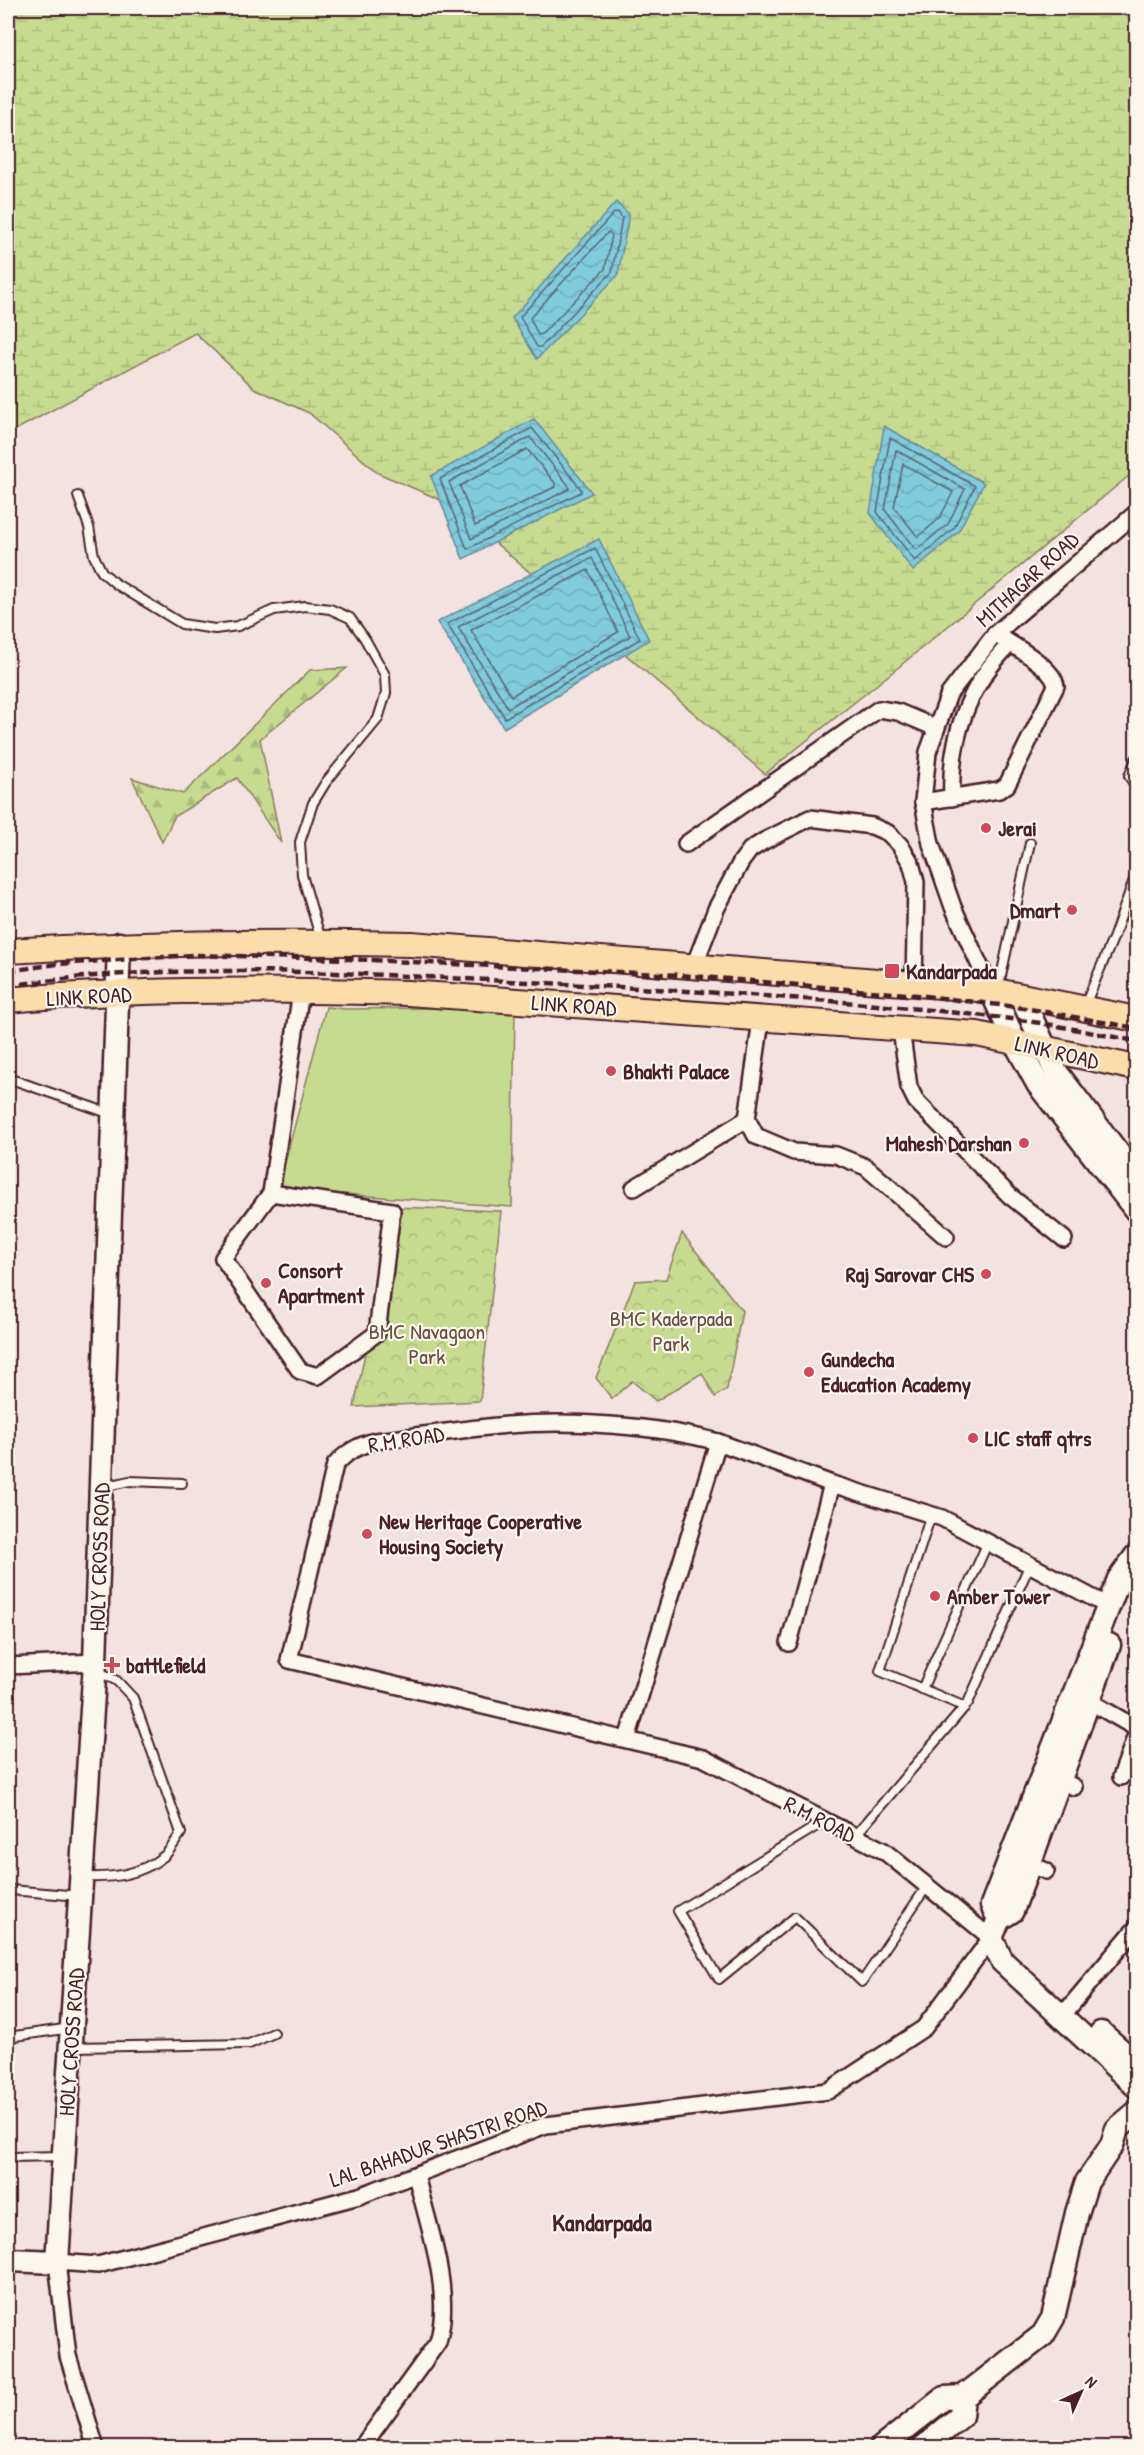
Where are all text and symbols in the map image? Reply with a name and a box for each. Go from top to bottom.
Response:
street label: MITHAGAR ROAD [969,524,1086,633]
place label: Jerai [998,813,1037,843]
marker: Jerai [979,821,993,835]
place label: Dmart [1010,895,1061,925]
marker: Dmart [1065,903,1079,917]
place label: Kandarpada [906,956,997,987]
marker: Kandarpada [883,962,901,980]
street label: LINK ROAD [46,979,133,1013]
street label: LINK ROAD [531,987,618,1023]
street label: LINK ROAD [1012,1028,1102,1076]
place label: Bhakti Palace [623,1056,730,1086]
marker: Bhakti Palace [604,1064,618,1078]
place label: Mahesh Darshan [886,1128,1012,1158]
marker: Mahesh Darshan [1017,1136,1031,1150]
place label: Consort Apartment [278,1255,365,1311]
place label: Raj Sarovar CHS [846,1259,975,1289]
marker: Raj Sarovar CHS [979,1267,993,1281]
marker: Consort Apartment [259,1276,273,1290]
park label: BMC Kaderpada Park [610,1303,733,1358]
park label: BMC Navagaon Park [369,1316,485,1371]
place label: Gundecha Education Academy [821,1344,972,1400]
marker: Gundecha Education Academy [802,1365,816,1379]
street label: R M ROAD [366,1418,447,1460]
place label: LIC staff qtrs [985,1423,1092,1454]
marker: LIC staff qtrs [966,1431,980,1445]
street label: HOLY CROSS ROAD [81,1482,117,1632]
place label: New Heritage Cooperative Housing Society [379,1506,582,1562]
marker: New Heritage Cooperative Housing Society [360,1527,374,1541]
place label: Amber Tower [947,1581,1051,1611]
marker: Amber Tower [928,1589,942,1603]
place label: battlefield [126,1650,206,1680]
marker: battlefield [103,1656,121,1674]
street label: R M ROAD [779,1788,861,1850]
street label: HOLY CROSS ROAD [51,1966,91,2117]
street label: LAL BAHADUR SHASTRI ROAD [325,2092,551,2194]
district label: Kandarpada [552,2206,652,2239]
north arrow [1051,2362,1111,2422]
text: N [1081,2371,1103,2393]

